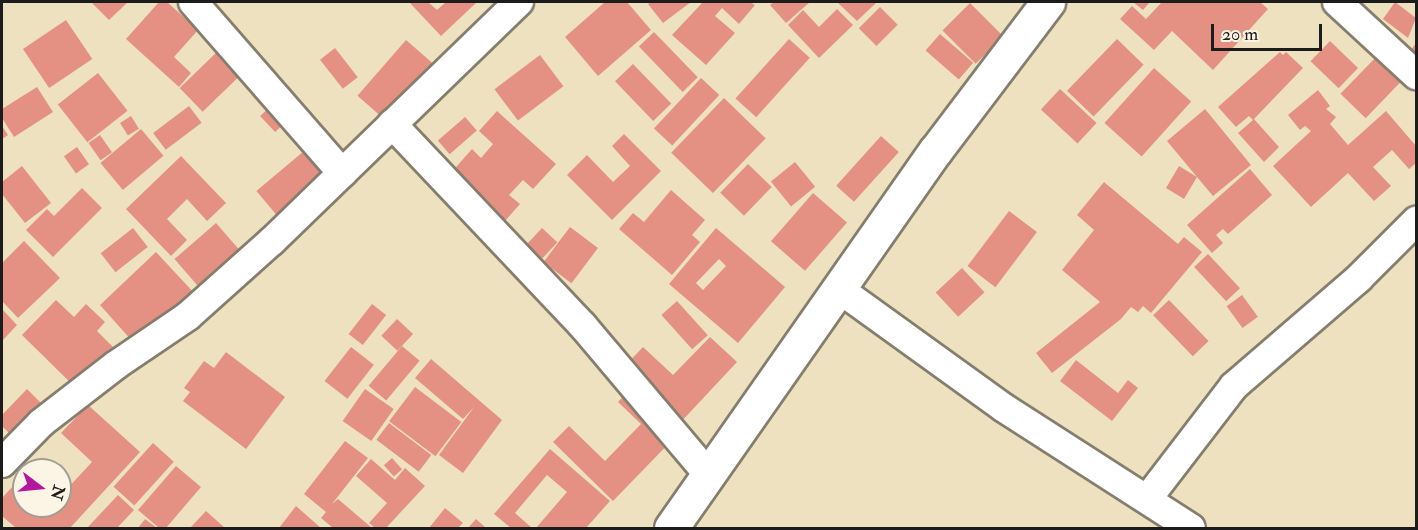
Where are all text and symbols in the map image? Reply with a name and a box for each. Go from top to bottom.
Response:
scale bar [1214,12,1325,50]
text: 20 m [1222,23,1258,46]
north arrow [12,458,72,518]
text: N [46,483,69,502]

